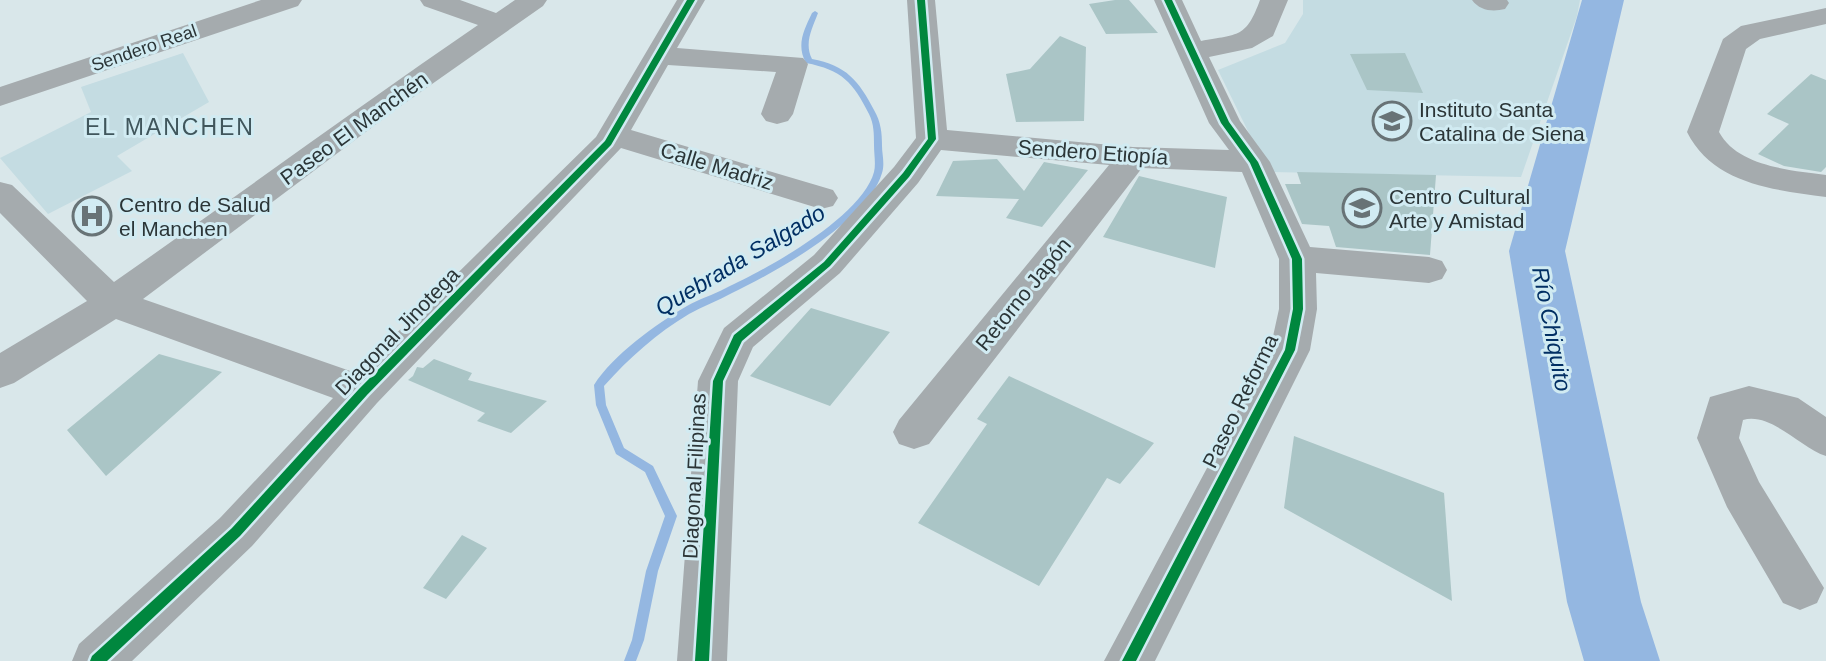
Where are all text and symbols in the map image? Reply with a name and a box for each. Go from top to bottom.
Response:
street label: Sendero Real [89,21,199,75]
street label: Paseo El Manchén [276,67,432,189]
place label: Instituto Santa Catalina de Siena [1419,98,1585,145]
school or university icon: Instituto Santa Catalina de Siena [1371,100,1413,142]
district label: EL MANCHEN [85,114,255,140]
street label: Sendero Etiopía [1017,135,1169,169]
street label: Calle Madriz [658,138,776,194]
place label: Centro Cultural Arte y Amistad [1389,185,1530,232]
school or university icon: Centro Cultural Arte y Amistad [1341,187,1383,229]
place label: Centro de Salud el Manchen [119,193,271,240]
hospital icon: Centro de Salud el Manchen [71,195,113,237]
water label: Quebrada Salgado [651,199,830,321]
street label: Retorno Japón [971,233,1075,355]
street label: Diagonal Jinotega [330,262,464,399]
water label: Río Chiquito [1527,264,1577,394]
street label: Paseo Reforma [1198,330,1282,472]
street label: Diagonal Filipinas [678,393,710,559]

